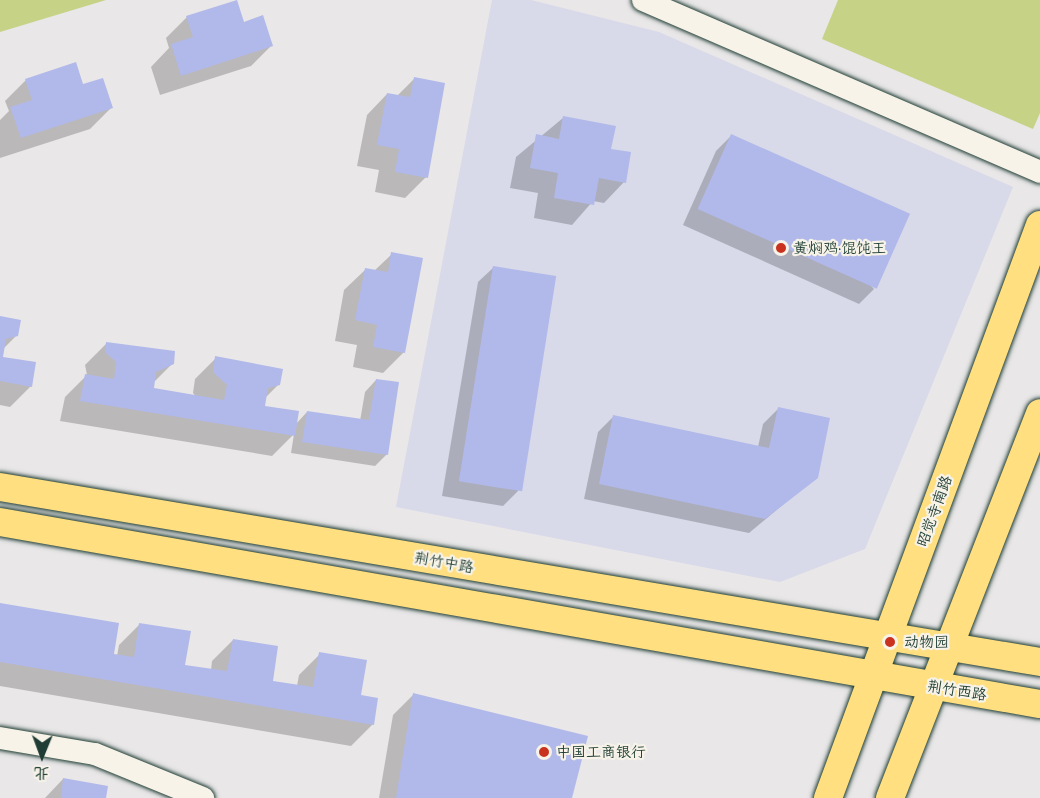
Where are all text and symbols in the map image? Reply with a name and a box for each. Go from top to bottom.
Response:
place label: 黄焖鸡·馄饨王 [793,239,886,257]
marker: 黄焖鸡·馄饨王 [774,241,788,255]
street label: 昭觉寺南路 [913,473,955,549]
street label: 荆竹中路 [413,548,475,576]
marker: 动物园 [881,633,899,651]
place label: 动物园 [904,633,949,651]
street label: 荆竹西路 [926,676,988,704]
north arrow [12,726,72,786]
place label: 中国工商银行 [556,743,646,761]
marker: 中国工商银行 [537,745,551,759]
text: 北 [34,764,50,784]

